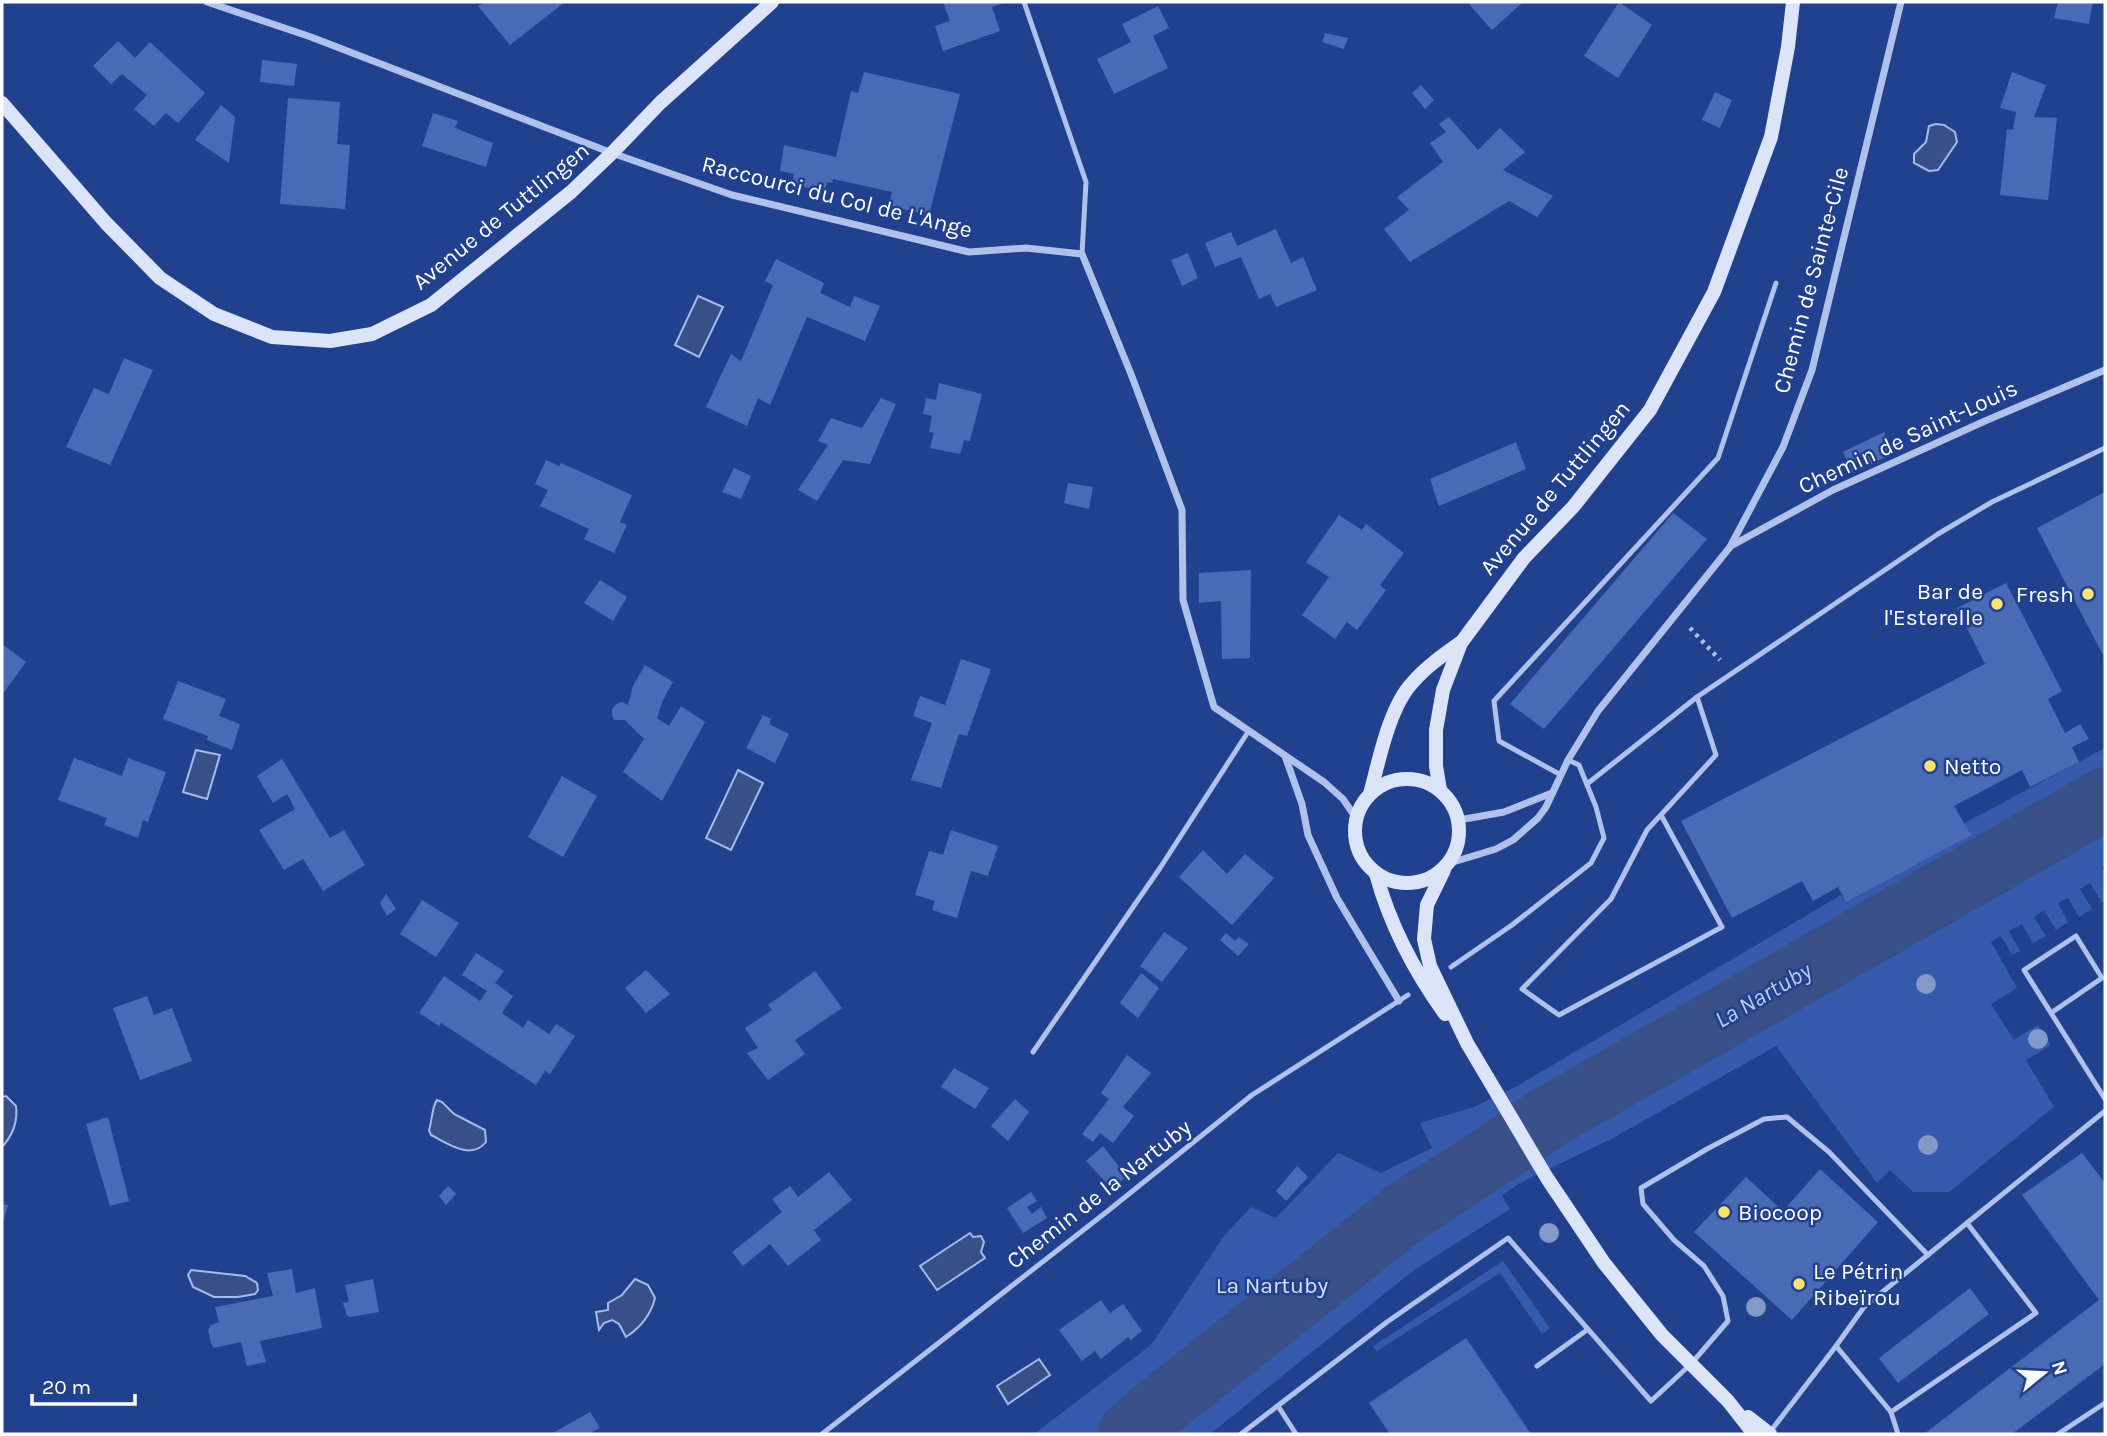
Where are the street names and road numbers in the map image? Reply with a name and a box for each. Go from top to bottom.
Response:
street label: Avenue de Tuttlingen [407,137,595,295]
street label: Raccourci du Col de L'Ange [699,150,975,244]
street label: Chemin de Sainte-Cile [1768,164,1854,396]
street label: Chemin de Saint-Louis [1794,374,2022,500]
street label: Avenue de Tuttlingen [1474,395,1636,581]
street label: Chemin de la Nartuby [1001,1113,1197,1274]

